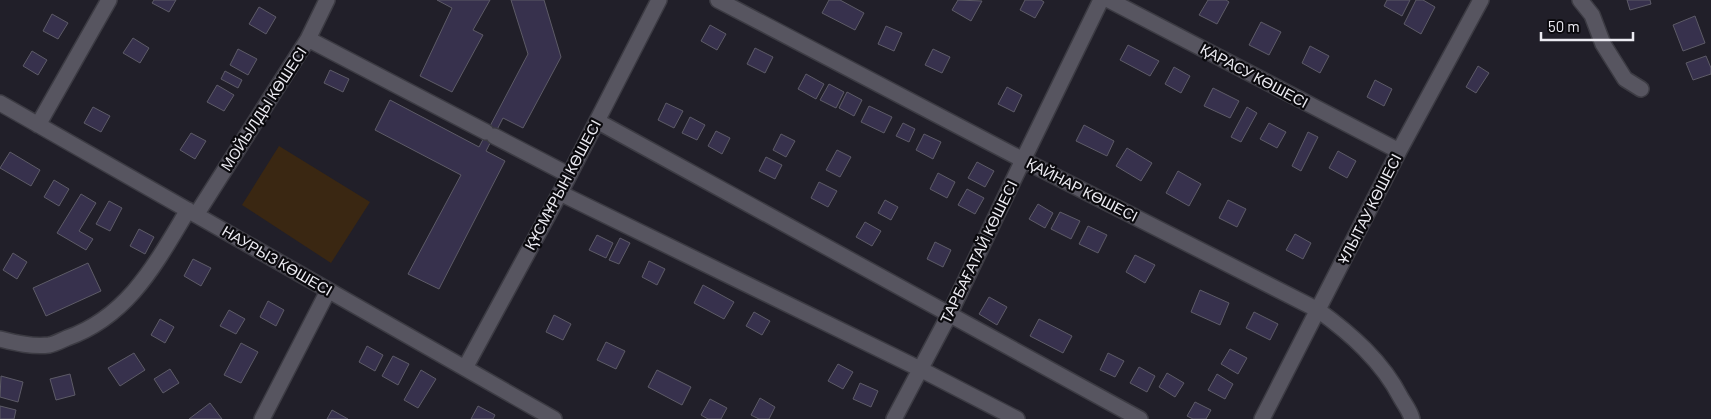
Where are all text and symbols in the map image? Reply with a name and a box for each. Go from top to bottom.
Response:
scale bar [1541,10,1634,42]
text: 50 m [1548,17,1580,35]
street label: ҚАРАСУ КӨШЕСІ [1198,39,1311,111]
street label: МОЙЫЛДЫ КӨШЕСІ [216,43,310,174]
street label: ҚҰСМҰРЫН КӨШЕСІ [520,116,604,253]
street label: ҰЛЫТАУ КӨШЕСІ [1334,150,1405,267]
street label: ҚАЙНАР КӨШЕСІ [1024,153,1141,225]
street label: ТАРБАҒАТАЙ КӨШЕСІ [936,177,1021,326]
street label: НАУРЫЗ КӨШЕСІ [219,221,336,299]

